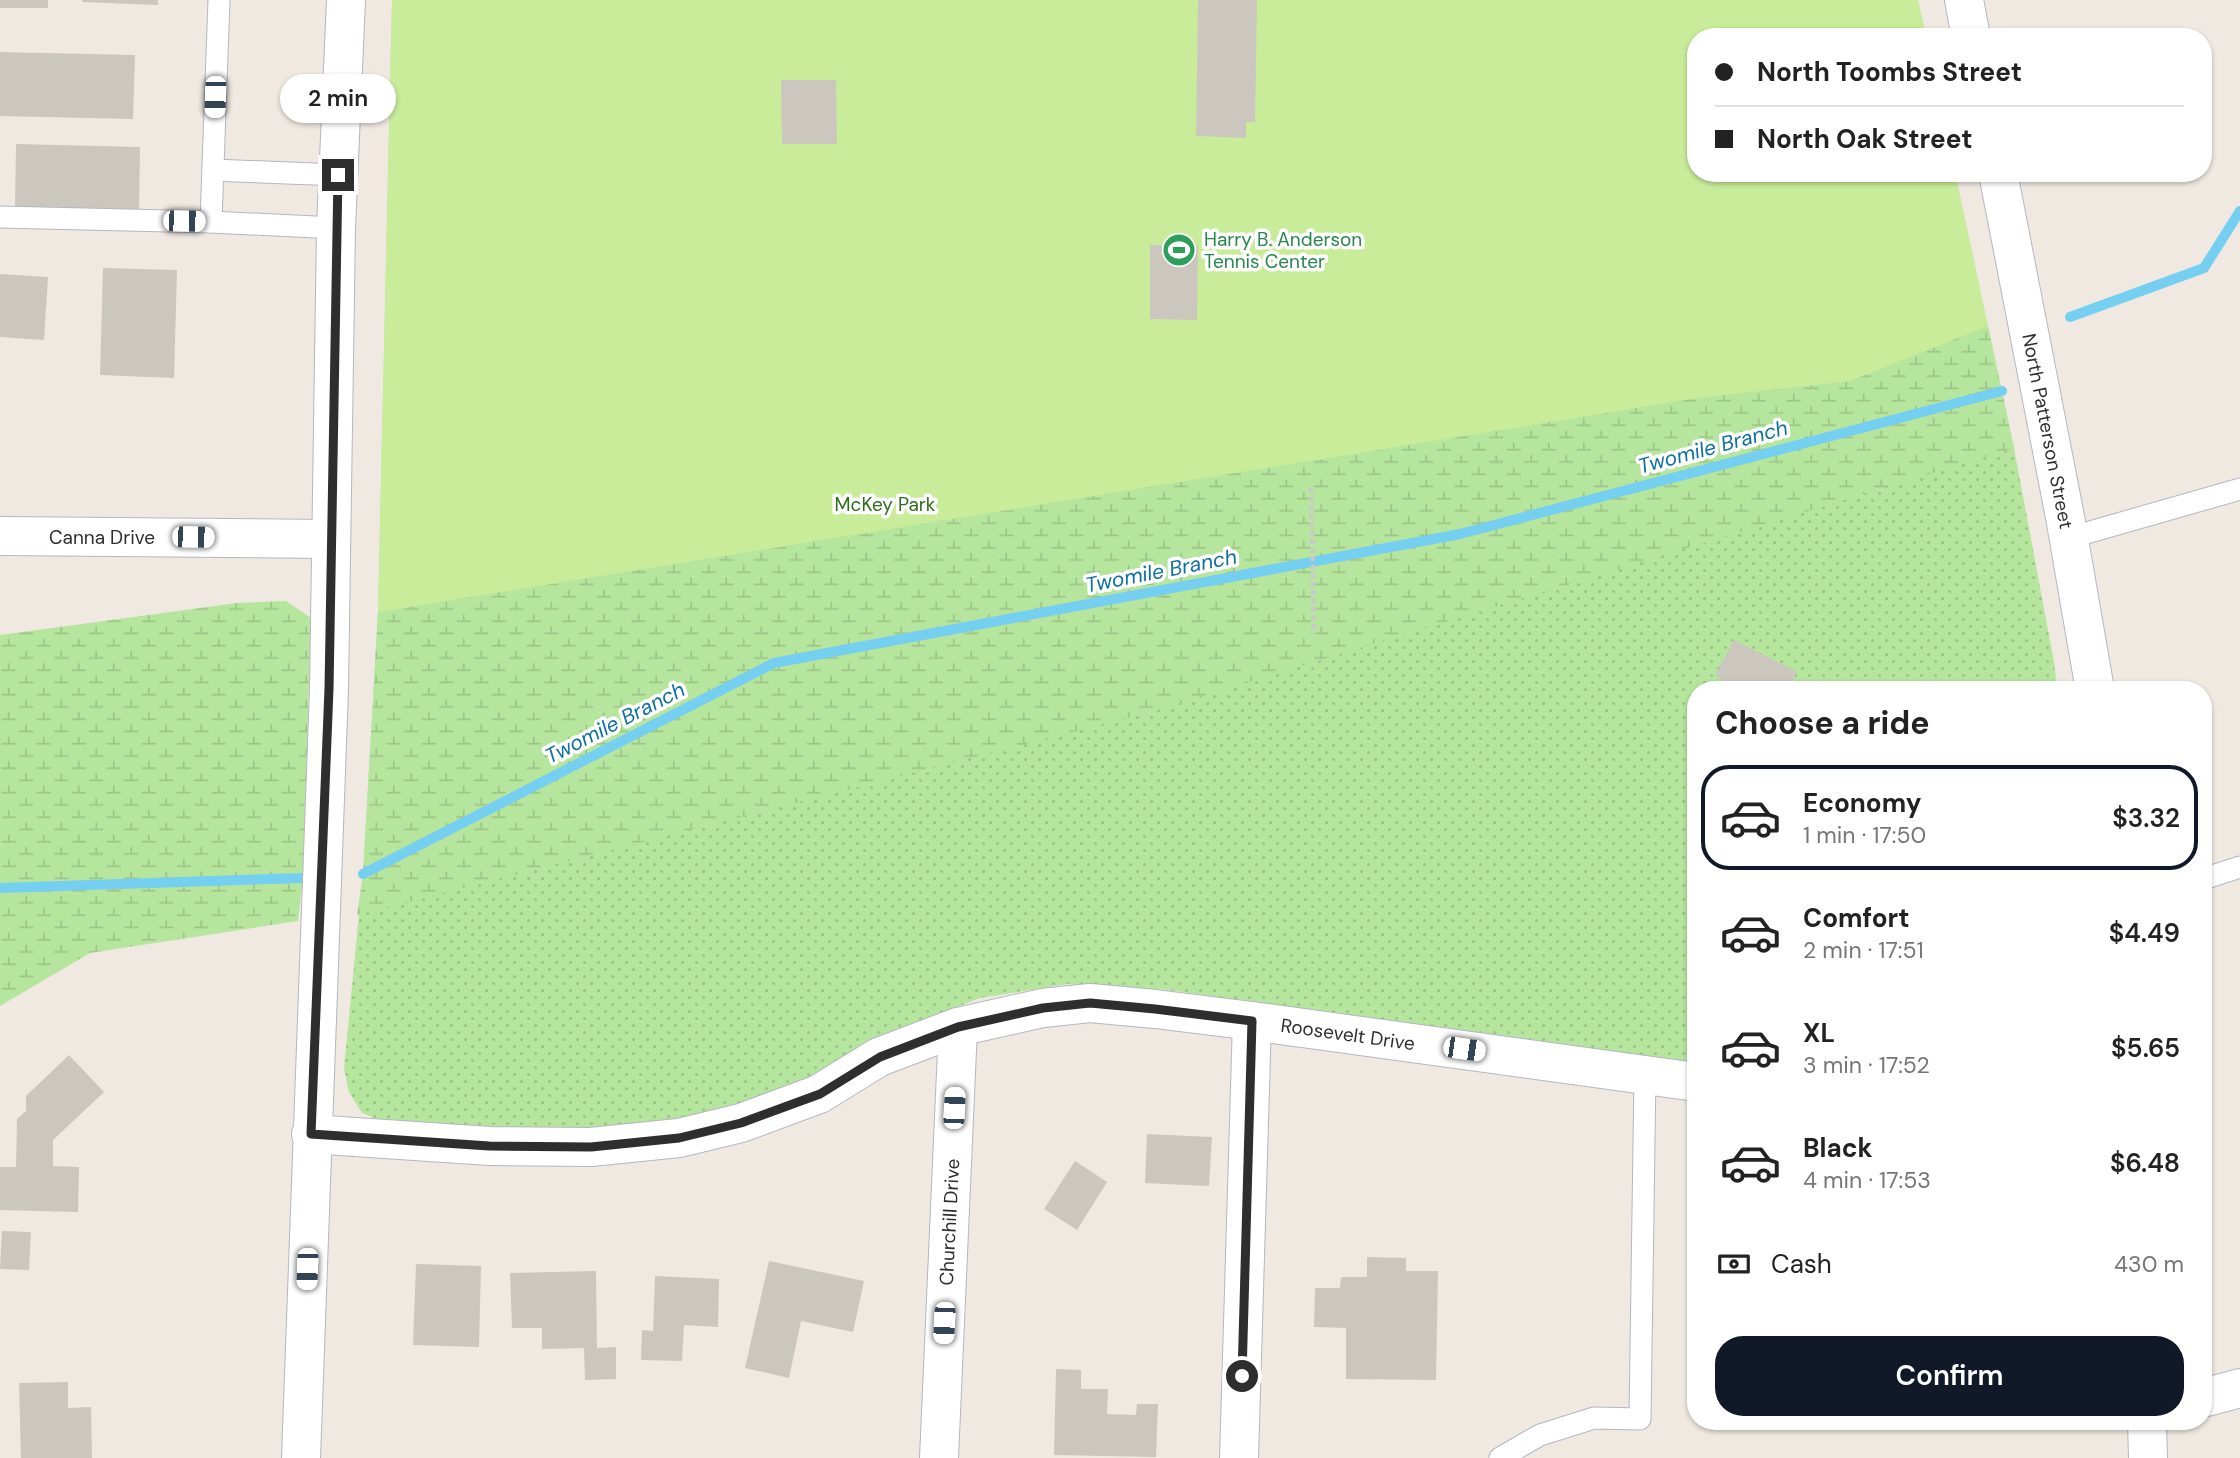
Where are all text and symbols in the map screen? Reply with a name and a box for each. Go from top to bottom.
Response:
text: North Toombs Street [1757,55,2022,89]
callout: 2 min [280,74,396,122]
car [204,76,227,118]
text: 2 min [308,83,368,113]
text: North Oak Street [1757,122,1972,156]
route end [322,159,354,191]
car [163,210,206,232]
place label: Harry B. Anderson Tennis Center [1204,227,1362,274]
sports icon: Harry B. Anderson Tennis Center [1160,231,1198,269]
street label: North Patterson Street [2016,331,2079,531]
water label: Twomile Branch [1635,414,1791,480]
park label: McKey Park [835,492,936,517]
street label: Canna Drive [49,525,155,550]
car [172,526,215,548]
water label: Twomile Branch [1083,543,1239,599]
water label: Twomile Branch [540,676,690,770]
text: Choose a ride [1715,702,1930,744]
icon: car [1719,786,1782,849]
text: Economy [1803,786,1921,820]
text: $3.32 [2112,801,2180,835]
text: 1 min · 17:50 [1803,820,1926,850]
icon: car [1719,901,1782,964]
text: Comfort [1803,901,1909,935]
text: $4.49 [2109,916,2180,950]
text: 2 min · 17:51 [1803,935,1924,965]
street label: Roosevelt Drive [1279,1013,1417,1056]
icon: car [1719,1016,1782,1079]
text: XL [1803,1016,1835,1050]
text: $5.65 [2111,1031,2180,1065]
car [1442,1036,1487,1062]
text: 3 min · 17:52 [1803,1050,1930,1080]
car [943,1086,966,1130]
icon: car [1719,1131,1782,1194]
text: Black [1803,1131,1873,1165]
text: $6.48 [2110,1146,2180,1180]
street label: Churchill Drive [934,1158,965,1286]
text: 4 min · 17:53 [1803,1165,1931,1195]
icon: cash [1715,1245,1753,1283]
text: Cash [1771,1247,1832,1281]
car [296,1248,319,1290]
text: 430 m [2114,1249,2184,1279]
car [933,1301,956,1345]
button: Confirm [1715,1336,2184,1416]
route start [1226,1360,1258,1392]

